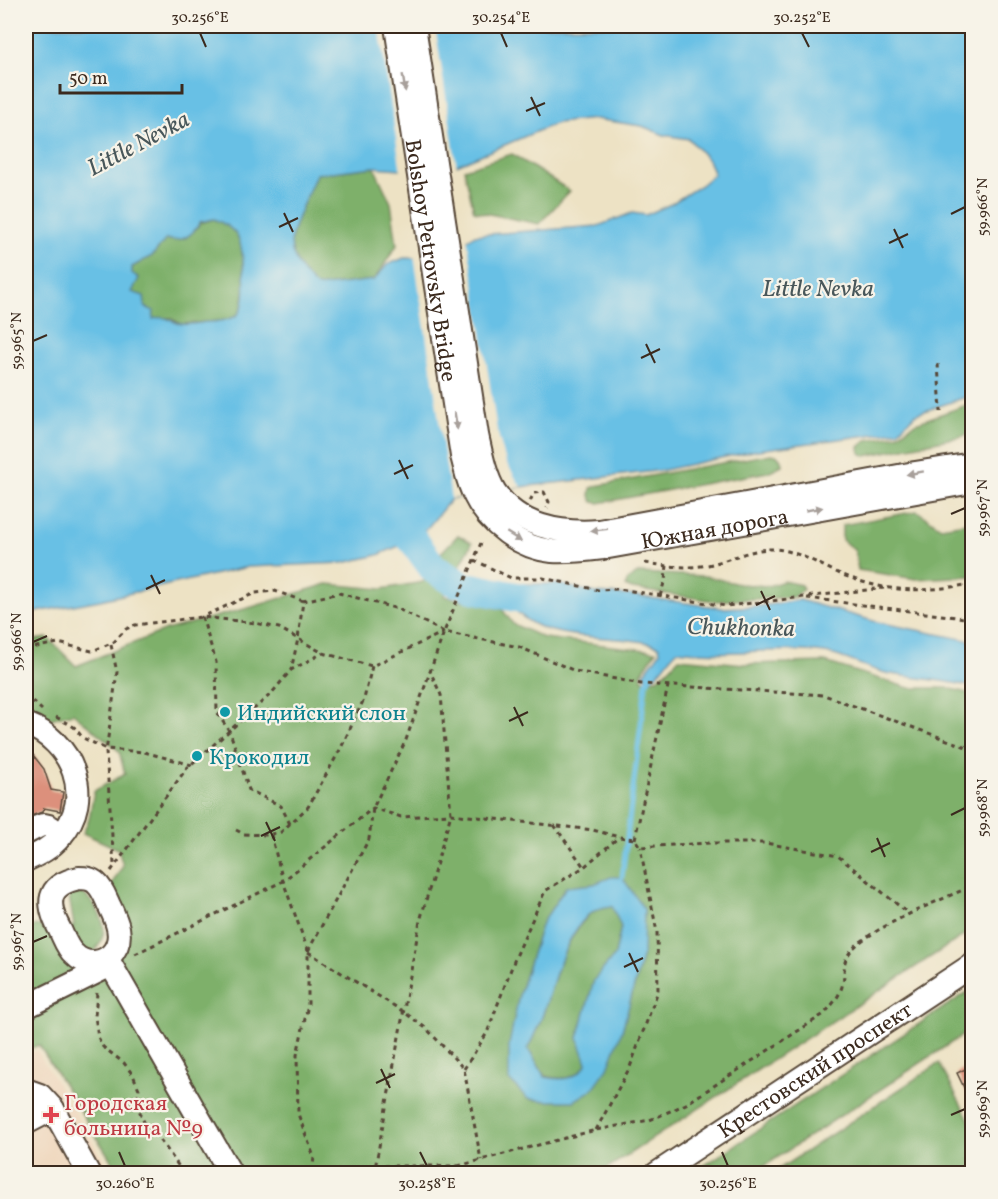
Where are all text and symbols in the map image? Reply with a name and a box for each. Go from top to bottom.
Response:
text: 30.256°E [171,8,229,29]
text: 30.254°E [472,8,530,29]
text: 30.252°E [773,8,831,29]
scale bar [60,57,182,95]
text: 50 m [69,67,108,92]
one-way arrow [400,74,409,93]
water label: Little Nevka [82,104,196,186]
street label: Bolshoy Petrovsky Bridge [396,137,463,384]
text: 59.966°N [973,178,994,236]
water label: Little Nevka [762,273,874,307]
text: 59.965°N [7,312,28,370]
one-way arrow [452,412,461,431]
one-way arrow [905,469,924,478]
text: 59.967°N [973,479,994,537]
street label: Южная дорога [639,502,791,559]
one-way arrow [805,504,824,513]
one-way arrow [589,526,608,535]
one-way arrow [505,531,522,542]
water label: Chukhonka [687,611,795,647]
text: 59.966°N [7,613,28,671]
place label: Индийский слон [237,699,406,730]
marker: Индийский слон [218,705,232,719]
place label: Крокодил [209,743,309,774]
marker: Крокодил [190,749,204,763]
text: 59.968°N [973,779,994,837]
text: 59.967°N [7,913,28,971]
street label: Крестовский проспект [712,996,919,1147]
text: 59.969°N [973,1080,994,1138]
place label: Городская больница №9 [64,1089,203,1145]
marker: Городская больница №9 [42,1106,60,1124]
text: 30.260°E [96,1174,154,1195]
text: 30.258°E [398,1174,456,1195]
text: 30.256°E [699,1174,757,1195]

